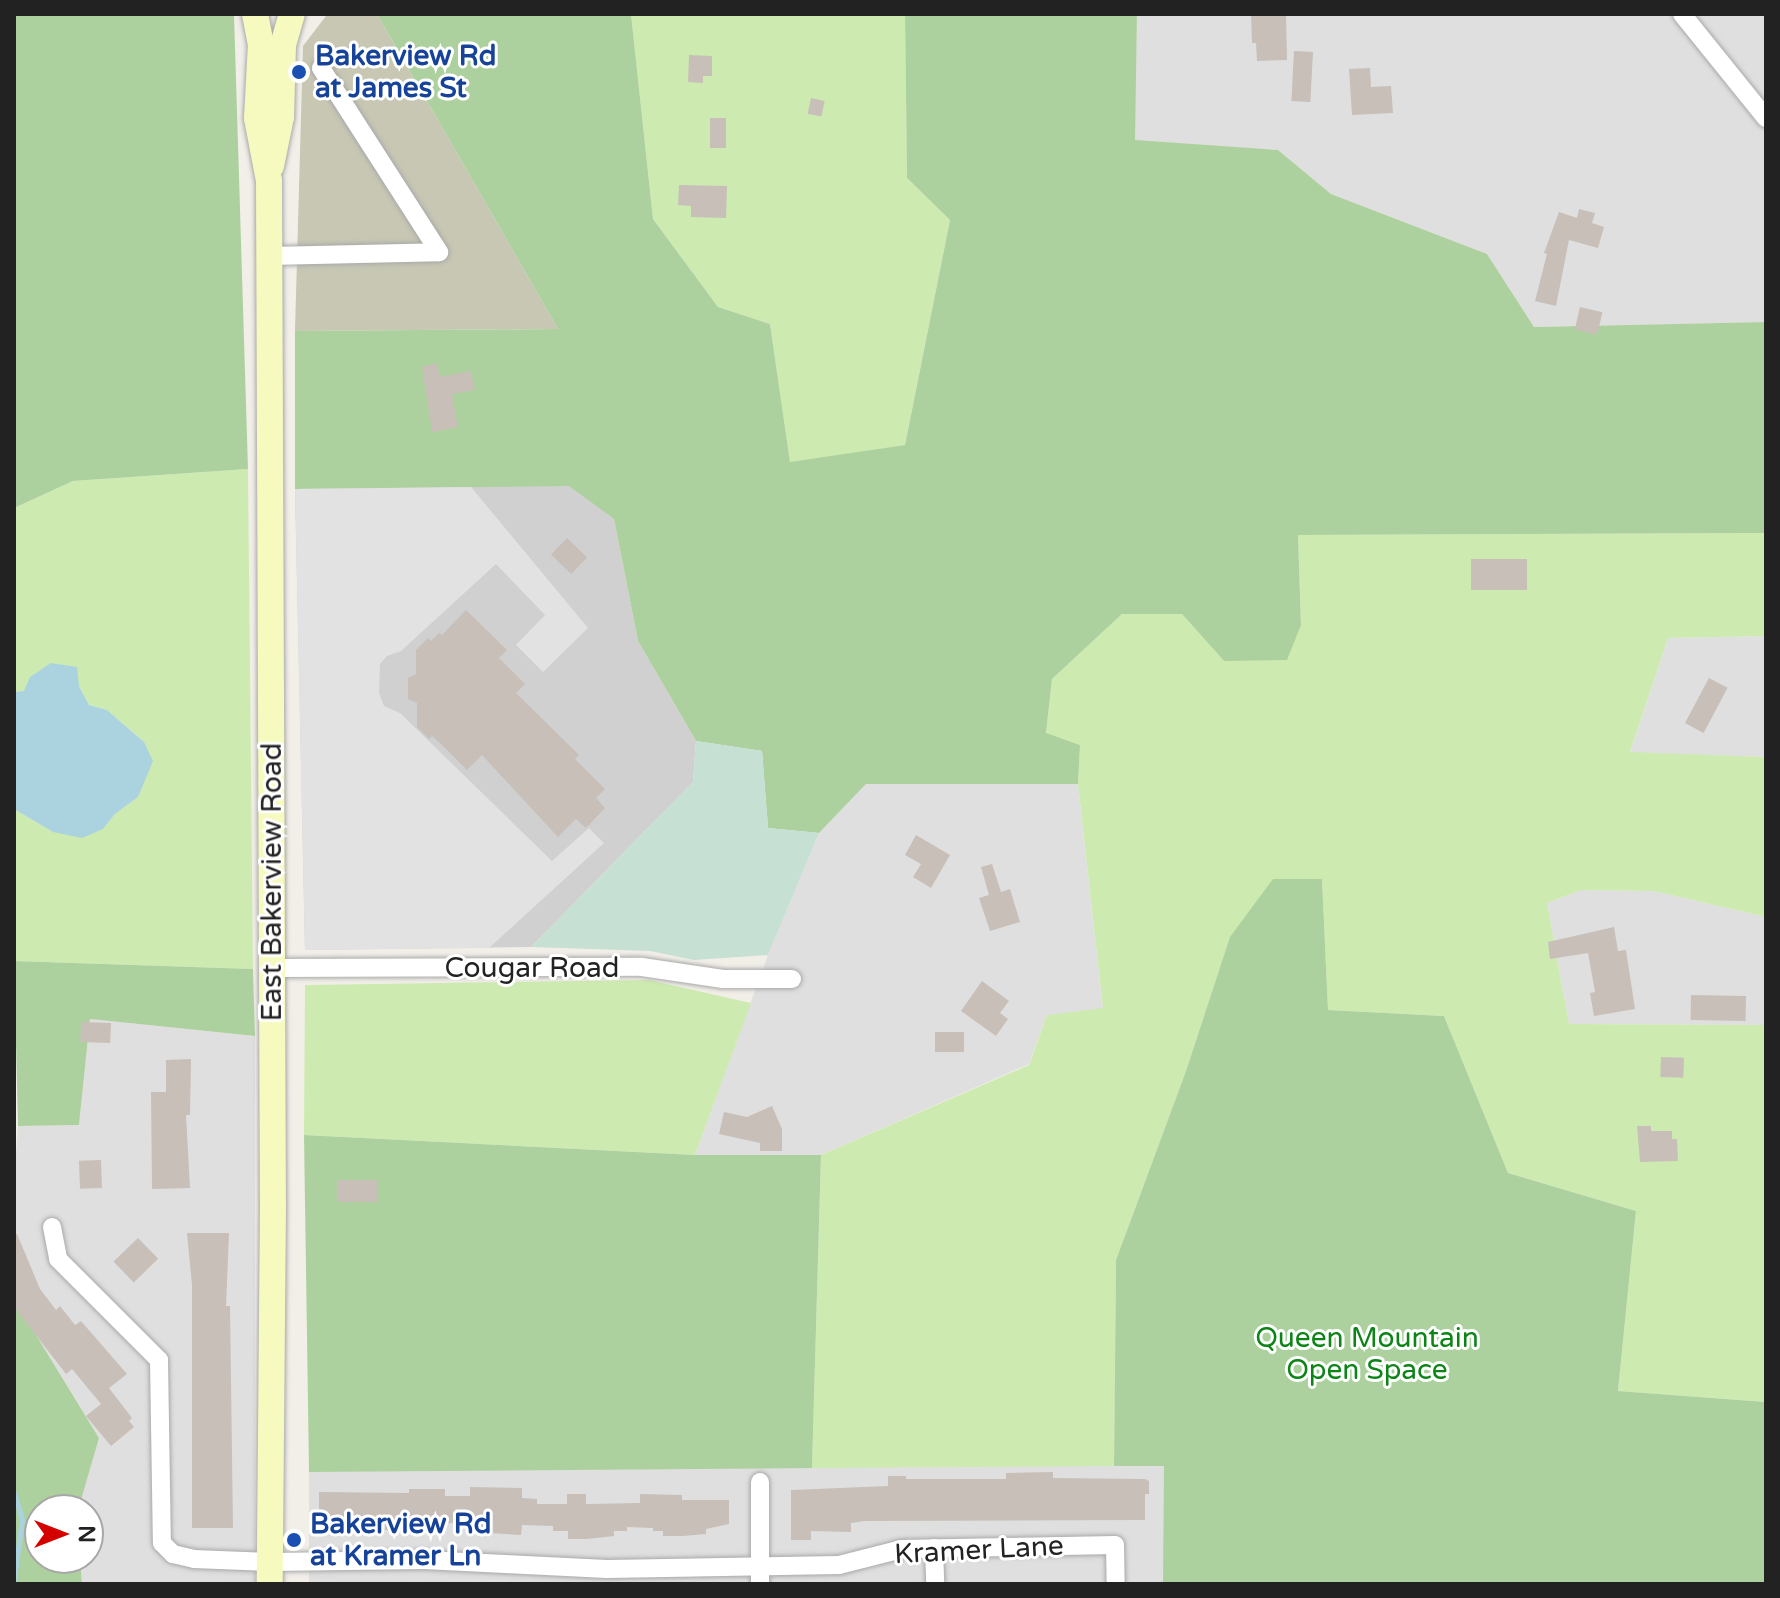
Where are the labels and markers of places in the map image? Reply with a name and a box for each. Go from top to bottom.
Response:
place label: Bakerview Rd at James St [315,39,496,105]
marker: Bakerview Rd at James St [290,63,308,81]
place label: Bakerview Rd at Kramer Ln [310,1507,491,1573]
marker: Bakerview Rd at Kramer Ln [285,1531,303,1549]

